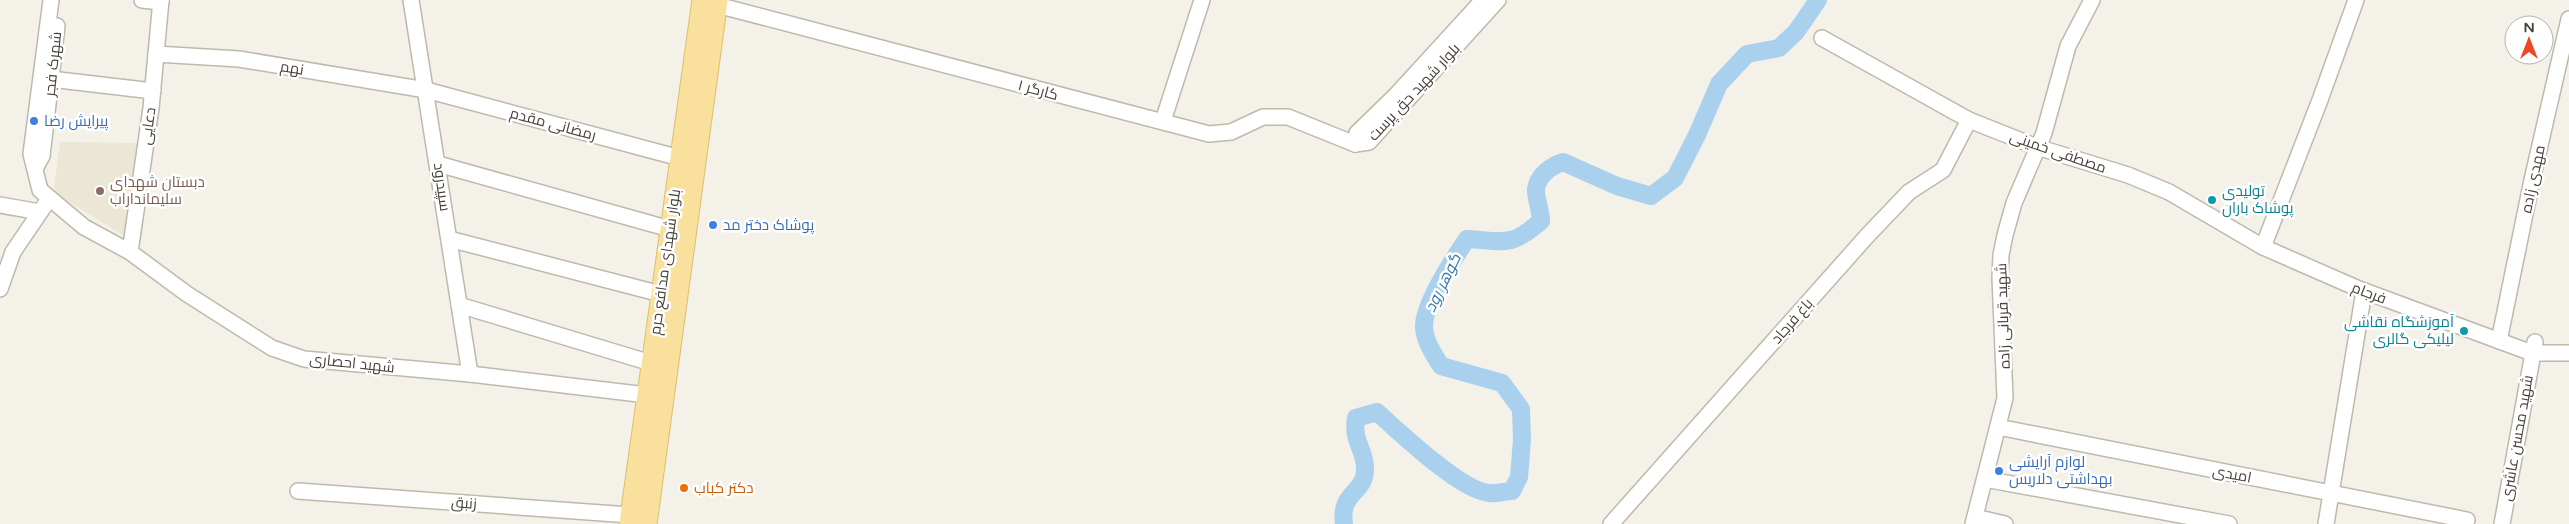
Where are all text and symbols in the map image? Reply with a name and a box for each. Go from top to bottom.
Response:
north arrow [2504,15,2554,65]
text: N [2523,19,2535,36]
street label: شهرک فجر [41,31,66,98]
street label: بلوار شهید حق پرست [1364,40,1464,145]
street label: نهم [279,57,305,80]
street label: کارگر ۱ [1016,76,1060,104]
street label: رمضانی مقدم [508,104,598,145]
street label: دعایی [136,106,161,146]
place label: پیرایش رضا [44,112,108,131]
marker: پیرایش رضا [28,115,40,127]
street label: مصطفی خمینی [2007,127,2109,178]
street label: مهدی زاده [2517,143,2550,215]
street label: سپیدرود [429,162,454,212]
place label: دبستان شهدای سلیمانداراب [110,173,205,208]
place label: تولیدی پوشاک باران [2222,182,2294,218]
marker: دبستان شهدای سلیمانداراب [94,185,106,197]
street label: بلوار شهدای مدافع حرم [646,188,686,336]
marker: تولیدی پوشاک باران [2206,194,2218,206]
place label: پوشاک دختر مد [723,216,814,235]
marker: پوشاک دختر مد [707,219,719,231]
water label: گوهر رود [1420,250,1466,315]
street label: شهید قربانی زاده [1992,263,2015,369]
street label: فرجام [2349,278,2389,309]
street label: باغ فرجاد [1767,295,1818,349]
place label: آموزشگاه نقاشی لیلیکی گالری [2344,313,2454,349]
marker: آموزشگاه نقاشی لیلیکی گالری [2458,325,2470,337]
street label: شهید احصاری [308,350,396,377]
street label: شهید محسن عاشری [2497,374,2538,503]
place label: لوازم آرایشی بهداشتی دلاریس [2009,453,2113,489]
street label: امیدی [2211,461,2253,488]
marker: لوازم آرایشی بهداشتی دلاریس [1993,465,2005,477]
place label: دکتر کباب [694,479,754,497]
marker: دکتر کباب [678,482,690,494]
street label: زنبق [450,493,477,514]

